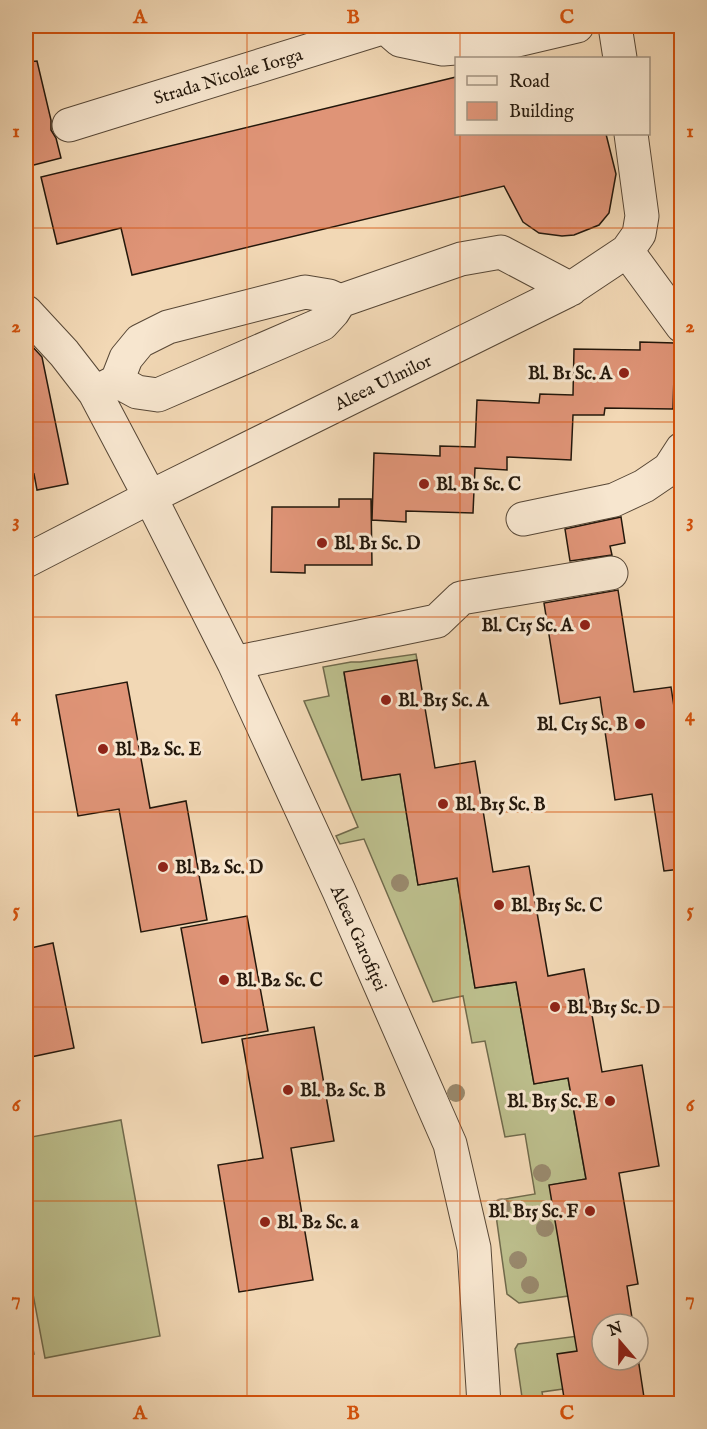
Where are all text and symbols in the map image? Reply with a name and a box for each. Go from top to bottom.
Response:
text: A [132,5,148,30]
text: B [346,5,360,30]
text: C [560,5,574,30]
street label: Strada Nicolae Iorga [151,44,306,111]
legend [455,57,650,135]
text: Road [509,71,550,94]
text: Building [509,101,574,124]
text: 1 [12,119,20,144]
text: 1 [686,119,694,144]
text: 2 [11,314,21,339]
text: 2 [685,314,695,339]
street label: Aleea Ulmilor [330,350,436,417]
place label: Bl. B1 Sc. A [528,363,613,386]
marker: Bl. B1 Sc. A [617,366,631,380]
place label: Bl. B1 Sc. C [436,474,521,497]
marker: Bl. B1 Sc. C [417,477,431,491]
text: 3 [12,509,20,534]
text: 3 [686,509,694,534]
place label: Bl. B1 Sc. D [334,533,421,556]
marker: Bl. B1 Sc. D [315,536,329,550]
place label: Bl. C15 Sc. A [481,615,574,638]
marker: Bl. C15 Sc. A [578,618,592,632]
place label: Bl. B15 Sc. A [398,690,489,713]
marker: Bl. B15 Sc. A [379,693,393,707]
text: 4 [11,703,22,728]
text: 4 [685,703,696,728]
place label: Bl. C15 Sc. B [537,714,628,737]
marker: Bl. C15 Sc. B [633,717,647,731]
place label: Bl. B2 Sc. E [115,739,202,762]
marker: Bl. B2 Sc. E [96,742,110,756]
place label: Bl. B15 Sc. B [455,794,545,817]
marker: Bl. B15 Sc. B [436,797,450,811]
place label: Bl. B2 Sc. D [175,857,264,880]
marker: Bl. B2 Sc. D [156,860,170,874]
street label: Aleea Garofiței [324,881,391,995]
place label: Bl. B15 Sc. C [511,895,602,918]
text: 5 [12,898,20,923]
marker: Bl. B15 Sc. C [492,898,506,912]
text: 5 [686,898,694,923]
place label: Bl. B2 Sc. C [236,970,323,993]
marker: Bl. B2 Sc. C [217,973,231,987]
place label: Bl. B15 Sc. D [567,997,660,1020]
marker: Bl. B15 Sc. D [548,1000,562,1014]
place label: Bl. B2 Sc. B [300,1080,386,1103]
marker: Bl. B2 Sc. B [281,1083,295,1097]
place label: Bl. B15 Sc. E [507,1091,599,1114]
text: 6 [12,1093,22,1118]
text: 6 [686,1093,696,1118]
marker: Bl. B15 Sc. E [603,1094,617,1108]
place label: Bl. B15 Sc. F [488,1201,579,1224]
marker: Bl. B15 Sc. F [583,1204,597,1218]
place label: Bl. B2 Sc. a [277,1212,360,1235]
marker: Bl. B2 Sc. a [258,1215,272,1229]
text: 7 [11,1287,21,1312]
text: 7 [685,1287,695,1312]
north arrow [590,1312,650,1372]
text: N [605,1318,626,1342]
text: A [132,1401,148,1426]
text: B [346,1401,360,1426]
text: C [560,1401,574,1426]

